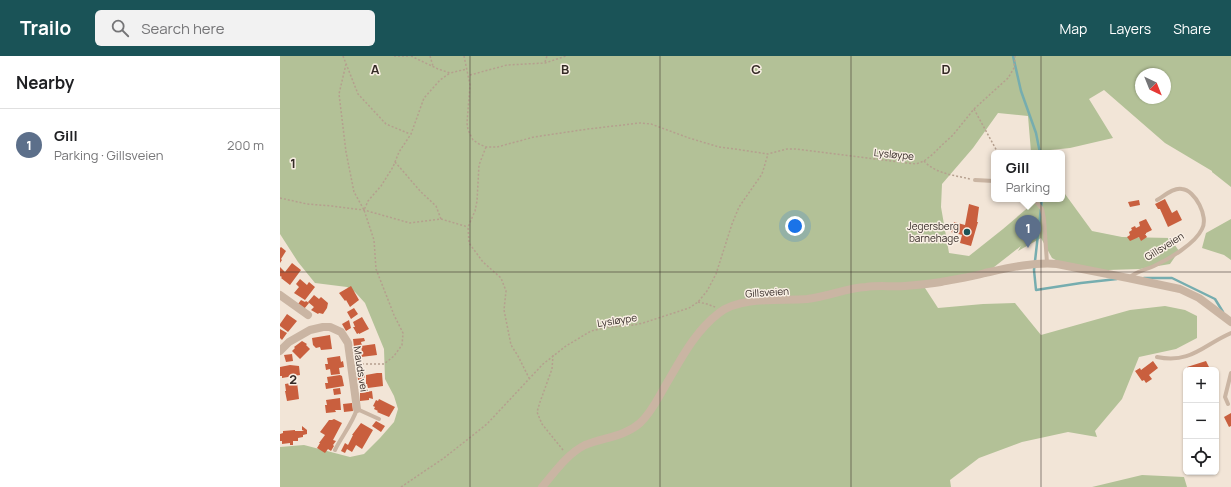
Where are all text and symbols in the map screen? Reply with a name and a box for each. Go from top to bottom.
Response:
search box [95,10,375,46]
text: Trailo [20,15,71,41]
icon: search [109,17,131,39]
text: Search here [141,18,225,39]
text: Map [1059,19,1087,38]
text: Layers [1109,19,1151,38]
text: Share [1173,19,1211,38]
text: A [371,60,380,78]
text: B [561,60,569,78]
text: C [751,60,761,78]
text: D [941,60,951,78]
north arrow [1135,68,1171,104]
text: Nearby [16,71,74,94]
text: Gill [54,125,78,146]
text: 1 [26,136,32,154]
text: 200 m [227,136,264,154]
street label: Lysløype [873,145,915,163]
text: Parking · Gillsveien [54,146,163,164]
popup [991,150,1065,202]
text: 1 [290,154,296,172]
text: Gill [1006,157,1029,178]
text: Parking [1006,178,1050,196]
pin: 1 [1015,215,1041,248]
your location [785,216,805,236]
place label: Jegersberg barnehage [907,219,959,245]
marker: Jegersberg barnehage [962,227,972,237]
street label: Gillsveien [1142,228,1186,264]
street label: Gillsveien [745,283,789,301]
street label: Lysløype [596,310,638,330]
street label: Mauds vei [350,345,372,393]
map controls [1183,367,1219,475]
button: + [1183,367,1219,403]
text: 2 [289,370,297,388]
button: − [1183,403,1219,439]
button: locate [1183,439,1219,475]

